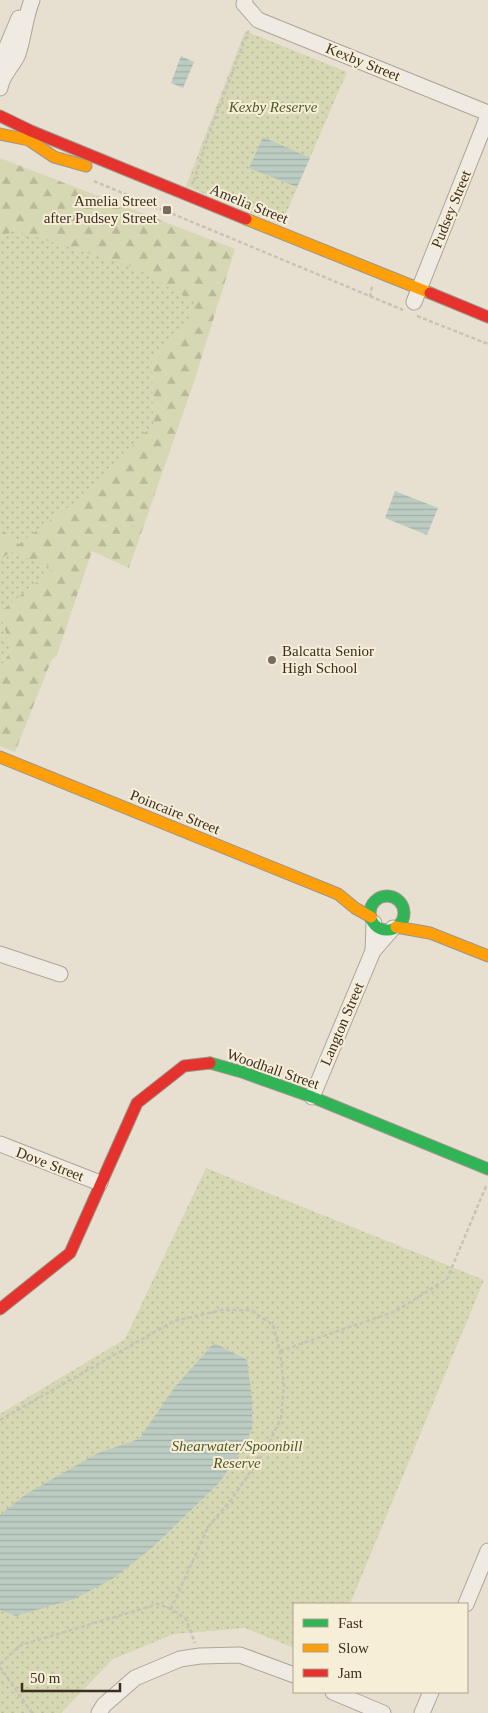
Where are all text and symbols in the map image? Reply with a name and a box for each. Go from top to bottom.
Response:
street label: Kexby Street [324,40,403,84]
park label: Kexby Reserve [228,99,318,115]
street label: Pudsey Street [428,167,474,250]
street label: Amelia Street [208,181,291,227]
place label: Amelia Street after Pudsey Street [44,193,158,226]
marker: Amelia Street after Pudsey Street [161,204,173,216]
place label: Balcatta Senior High School [282,643,374,676]
marker: Balcatta Senior High School [266,654,278,666]
street label: Poincaire Street [128,787,223,838]
street label: Langton Street [317,979,367,1068]
street label: Woodhall Street [225,1046,322,1093]
street label: Dove Street [14,1144,87,1185]
park label: Shearwater/Spoonbill Reserve [172,1438,302,1471]
legend [293,1603,468,1693]
text: Fast [338,1615,364,1631]
text: Slow [338,1640,369,1656]
scale bar [22,1660,120,1692]
text: Jam [338,1665,362,1681]
text: 50 m [30,1670,61,1686]

